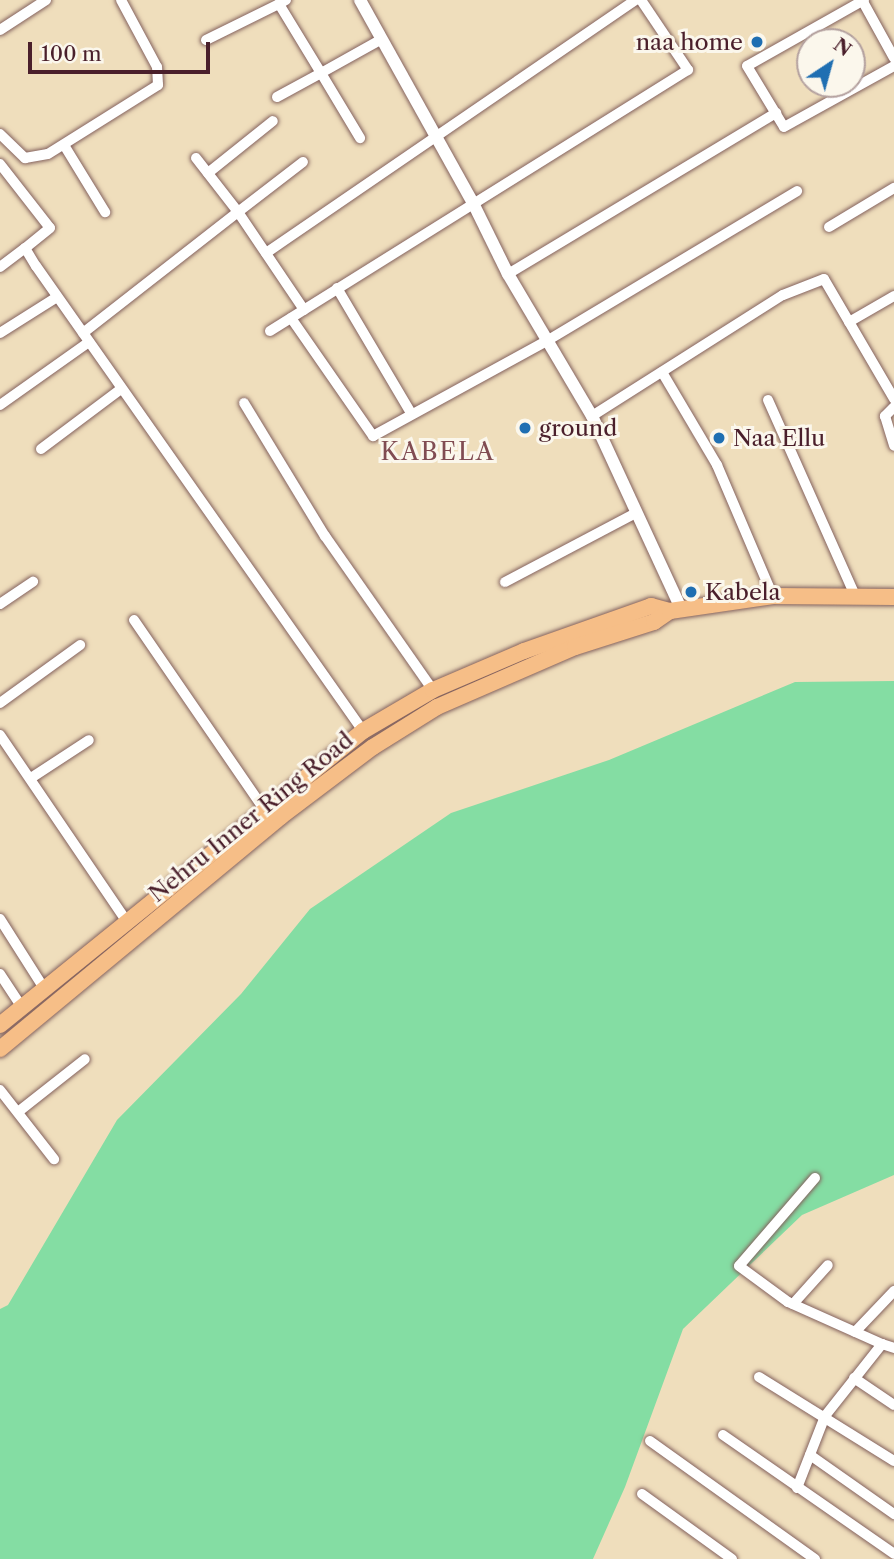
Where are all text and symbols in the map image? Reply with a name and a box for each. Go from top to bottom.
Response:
scale bar [32,28,214,72]
place label: naa home [635,28,743,56]
north arrow [796,28,866,98]
text: N [829,33,856,61]
marker: naa home [749,34,765,50]
text: 100 m [41,41,102,66]
place label: ground [539,414,617,442]
marker: ground [517,420,533,436]
place label: Naa Ellu [733,424,825,452]
marker: Naa Ellu [711,430,727,446]
district label: KABELA [381,438,495,466]
place label: Kabela [705,578,781,606]
marker: Kabela [683,584,699,600]
street label: Nehru Inner Ring Road [143,726,359,908]

